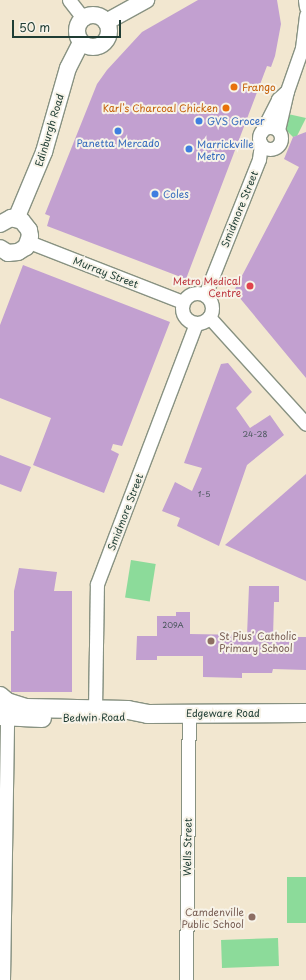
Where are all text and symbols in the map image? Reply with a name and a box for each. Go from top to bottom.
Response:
scale bar [14,12,123,38]
text: 50 m [19,18,50,36]
place label: Frango [242,81,276,93]
marker: Frango [229,82,239,92]
street label: Edinburgh Road [32,92,66,168]
place label: Karl's Charcoal Chicken [103,102,218,114]
marker: Karl's Charcoal Chicken [221,103,231,113]
place label: GVS Grocer [207,115,265,127]
marker: GVS Grocer [194,116,204,126]
marker: Panetta Mercado [113,126,123,136]
place label: Panetta Mercado [76,137,160,149]
place label: Marrickville Metro [197,137,254,160]
marker: Marrickville Metro [184,144,194,154]
street label: Smidmore Street [218,169,260,249]
place label: Coles [163,188,189,200]
marker: Coles [150,189,160,199]
street label: Murray Street [72,254,140,290]
place label: Metro Medical Centre [172,274,241,298]
marker: Metro Medical Centre [244,280,256,292]
house number: 24-28 [243,430,267,440]
street label: Smidmore Street [105,472,145,552]
house number: 1-5 [198,490,210,500]
house number: 209A [162,621,184,631]
place label: St Pius' Catholic Primary School [219,629,297,652]
marker: St Pius' Catholic Primary School [206,636,216,646]
street label: Edgeware Road [186,707,260,719]
street label: Bedwin Road [63,710,125,724]
street label: Wells Street [180,818,194,876]
place label: Camdenville Public School [181,905,244,928]
marker: Camdenville Public School [247,912,257,922]

